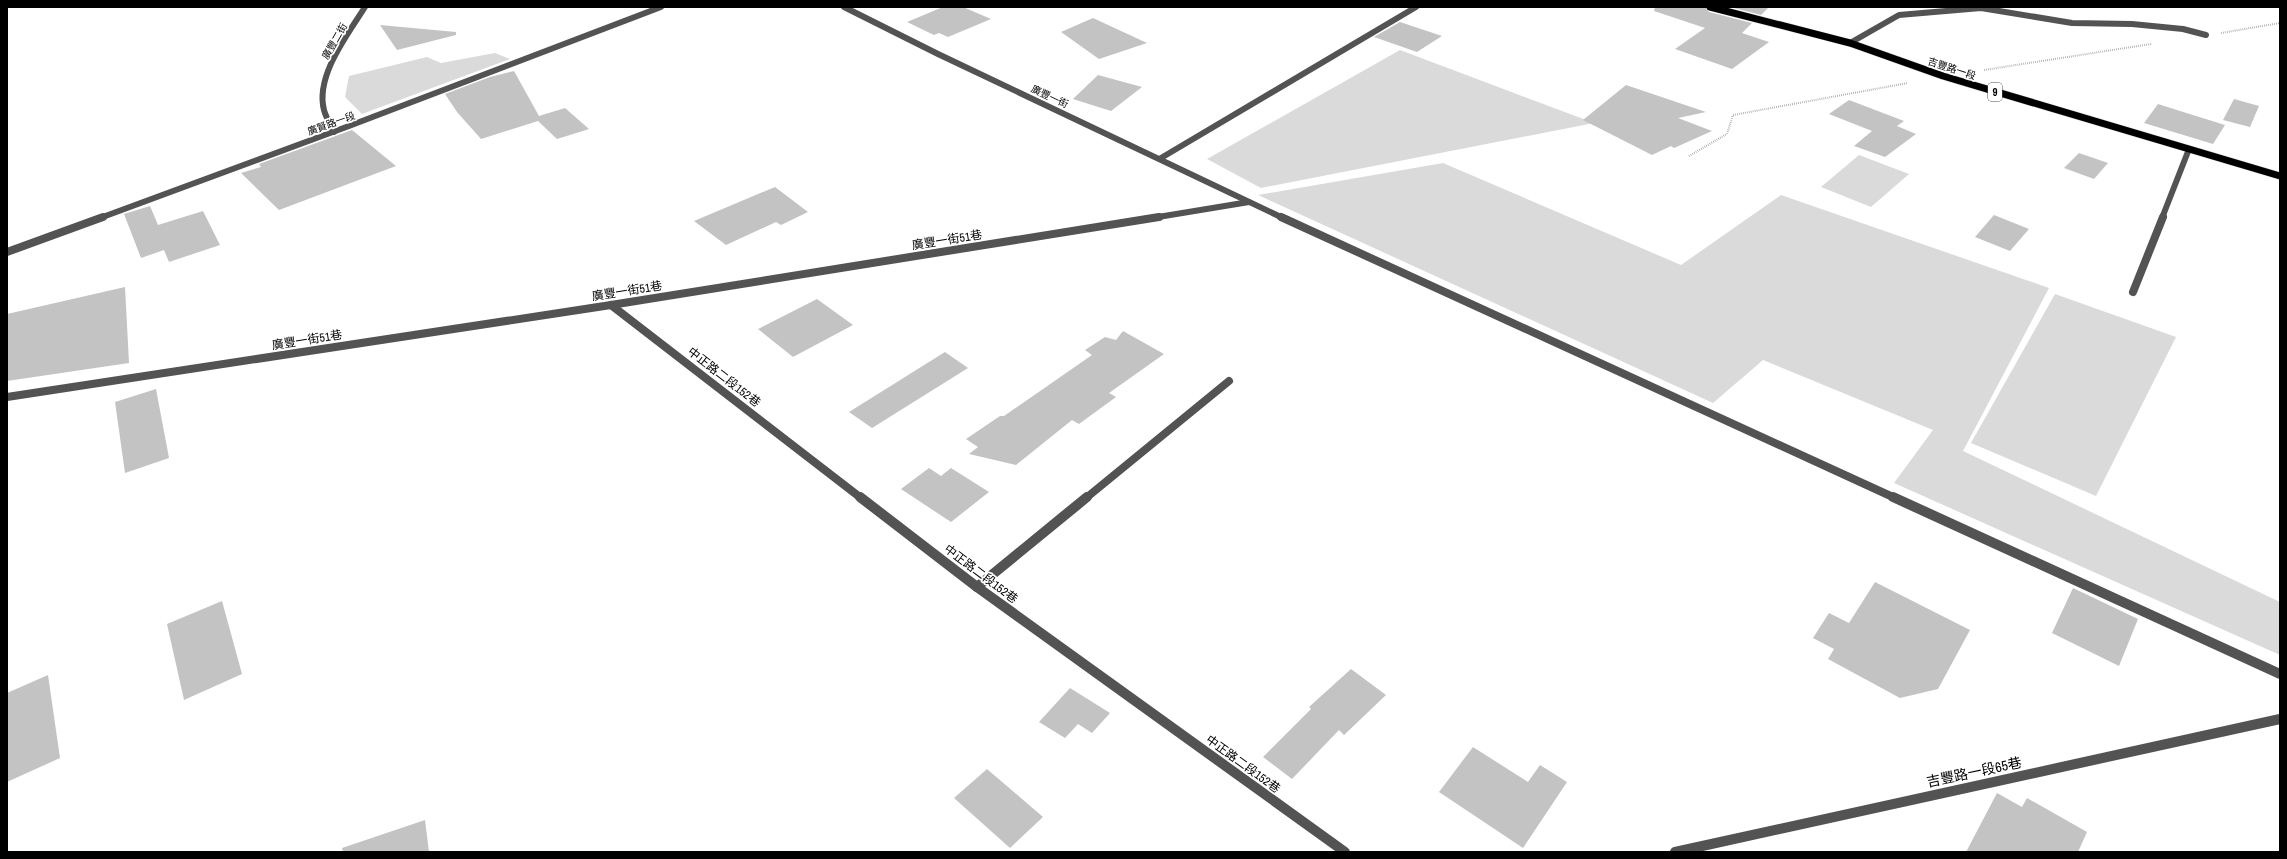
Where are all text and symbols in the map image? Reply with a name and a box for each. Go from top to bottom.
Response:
street label: 廣豐二街 [319,21,350,62]
street label: 吉豐路一段 [1926,55,1978,82]
street label: 廣豐一街 [1029,82,1071,111]
road number: 9 [1988,83,2002,101]
street label: 廣賢路一段 [305,109,357,138]
street label: 廣豐一街51巷 [911,227,983,253]
street label: 廣豐一街51巷 [591,278,663,304]
street label: 廣豐一街51巷 [271,327,343,353]
street label: 中正路二段152巷 [684,343,764,411]
street label: 中正路二段152巷 [941,541,1021,607]
street label: 中正路二段152巷 [1203,732,1283,796]
street label: 吉豐路一段65巷 [1925,753,2023,791]

